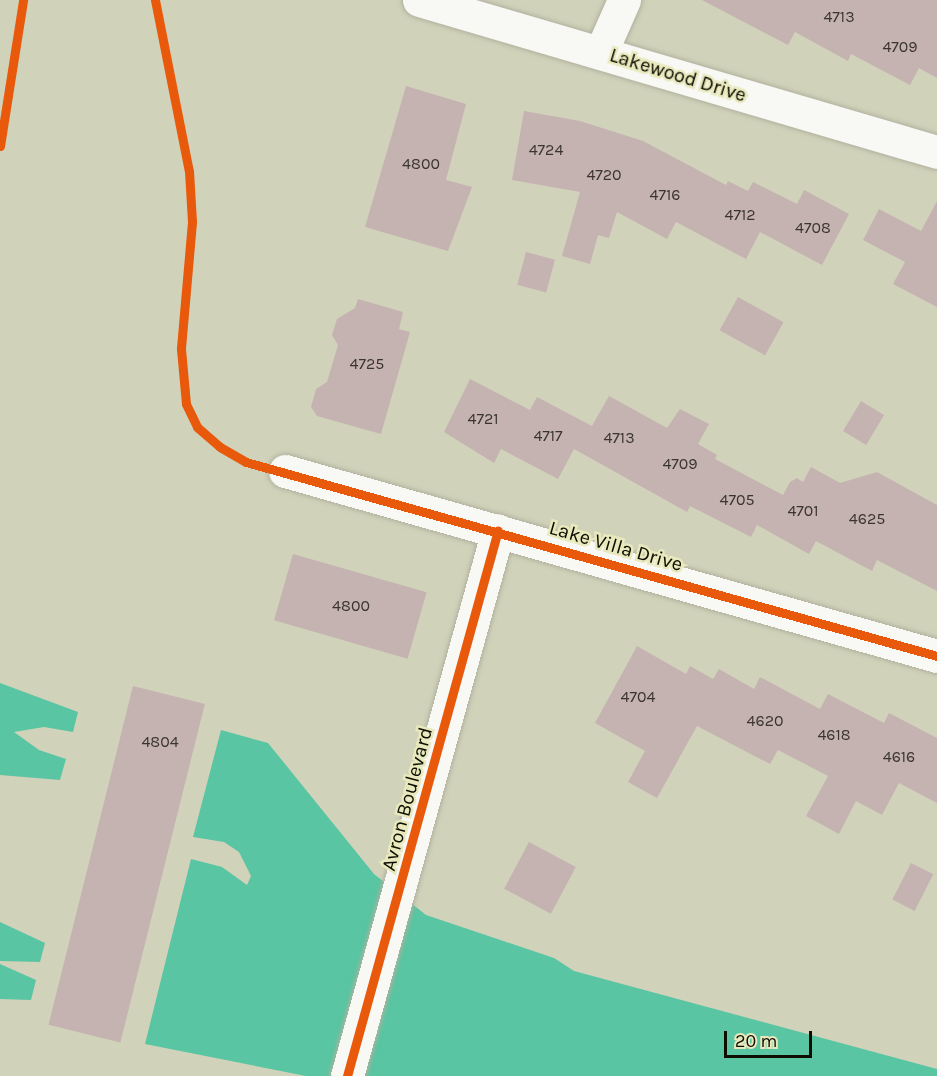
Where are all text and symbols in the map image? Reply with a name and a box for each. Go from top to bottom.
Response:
house number: 4713 [823,7,855,27]
house number: 4709 [882,37,918,57]
street label: Lakewood Drive [607,43,749,107]
house number: 4724 [529,140,563,160]
house number: 4800 [402,154,440,174]
house number: 4720 [586,165,622,185]
house number: 4716 [650,185,680,205]
house number: 4712 [724,205,756,225]
house number: 4708 [795,218,831,238]
house number: 4725 [350,354,384,374]
house number: 4721 [467,409,499,429]
house number: 4717 [533,426,563,446]
house number: 4713 [603,428,635,448]
house number: 4709 [662,454,698,474]
house number: 4705 [720,490,754,510]
house number: 4701 [787,501,819,521]
house number: 4625 [849,509,885,529]
street label: Lake Villa Drive [547,516,685,576]
house number: 4800 [332,596,370,616]
house number: 4704 [621,687,655,707]
house number: 4620 [747,711,783,731]
street label: Avron Boulevard [376,725,438,873]
house number: 4618 [817,725,851,745]
house number: 4804 [141,732,179,752]
house number: 4616 [883,747,915,767]
scale bar [727,1019,816,1057]
text: 20 m [735,1030,777,1052]

